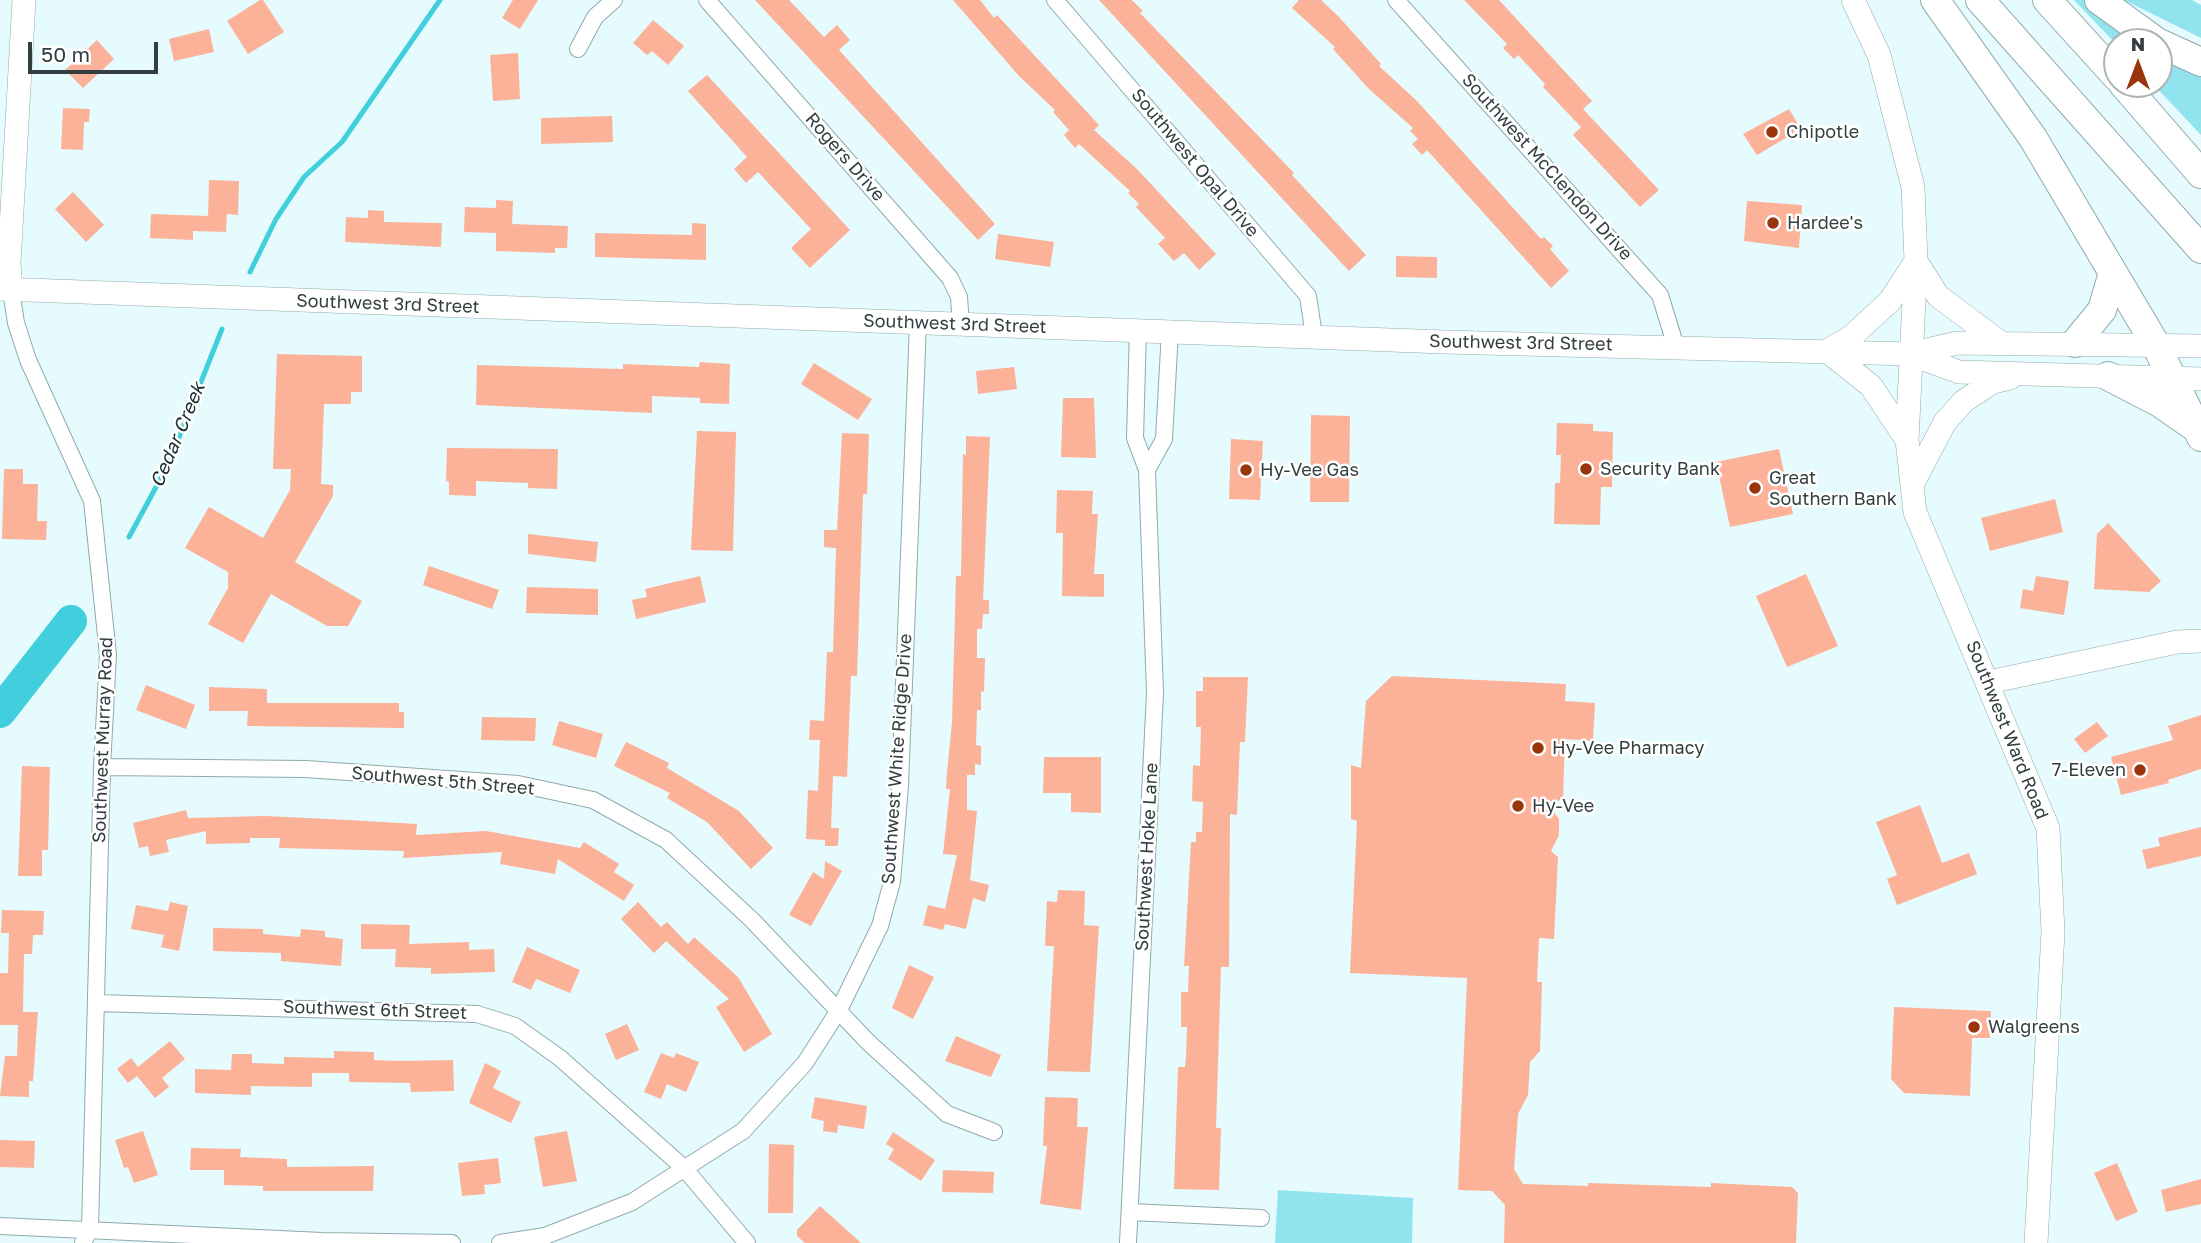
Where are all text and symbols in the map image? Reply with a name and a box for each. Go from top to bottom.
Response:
scale bar [32,28,161,72]
north arrow [2103,28,2173,98]
text: N [2131,32,2145,55]
text: 50 m [41,41,90,67]
street label: Southwest McClendon Drive [1457,69,1637,265]
street label: Southwest Opal Drive [1127,85,1263,241]
street label: Rogers Drive [801,108,889,206]
place label: Chipotle [1786,121,1859,143]
marker: Chipotle [1764,124,1780,140]
place label: Hardee's [1787,212,1863,234]
marker: Hardee's [1765,215,1781,231]
street label: Southwest 3rd Street [296,290,480,318]
street label: Southwest 3rd Street [863,310,1047,338]
street label: Southwest 3rd Street [1429,331,1613,355]
water label: Cedar Creek [146,379,210,491]
place label: Security Bank [1600,458,1720,480]
place label: Hy-Vee Gas [1260,459,1359,481]
marker: Security Bank [1578,461,1594,477]
marker: Hy-Vee Gas [1238,462,1254,478]
place label: Great Southern Bank [1769,467,1897,510]
marker: Great Southern Bank [1747,480,1763,496]
street label: Southwest White Ridge Drive [877,633,917,885]
street label: Southwest Murray Road [89,637,117,843]
street label: Southwest Ward Road [1961,638,2053,822]
place label: Hy-Vee Pharmacy [1552,737,1704,759]
marker: Hy-Vee Pharmacy [1530,740,1546,756]
place label: 7-Eleven [2052,759,2126,781]
street label: Southwest 5th Street [350,762,536,800]
street label: Southwest Hoke Lane [1131,762,1163,952]
marker: 7-Eleven [2132,762,2148,778]
place label: Hy-Vee [1532,795,1594,817]
marker: Hy-Vee [1510,798,1526,814]
street label: Southwest 6th Street [283,996,467,1024]
place label: Walgreens [1988,1016,2080,1038]
marker: Walgreens [1966,1019,1982,1035]

